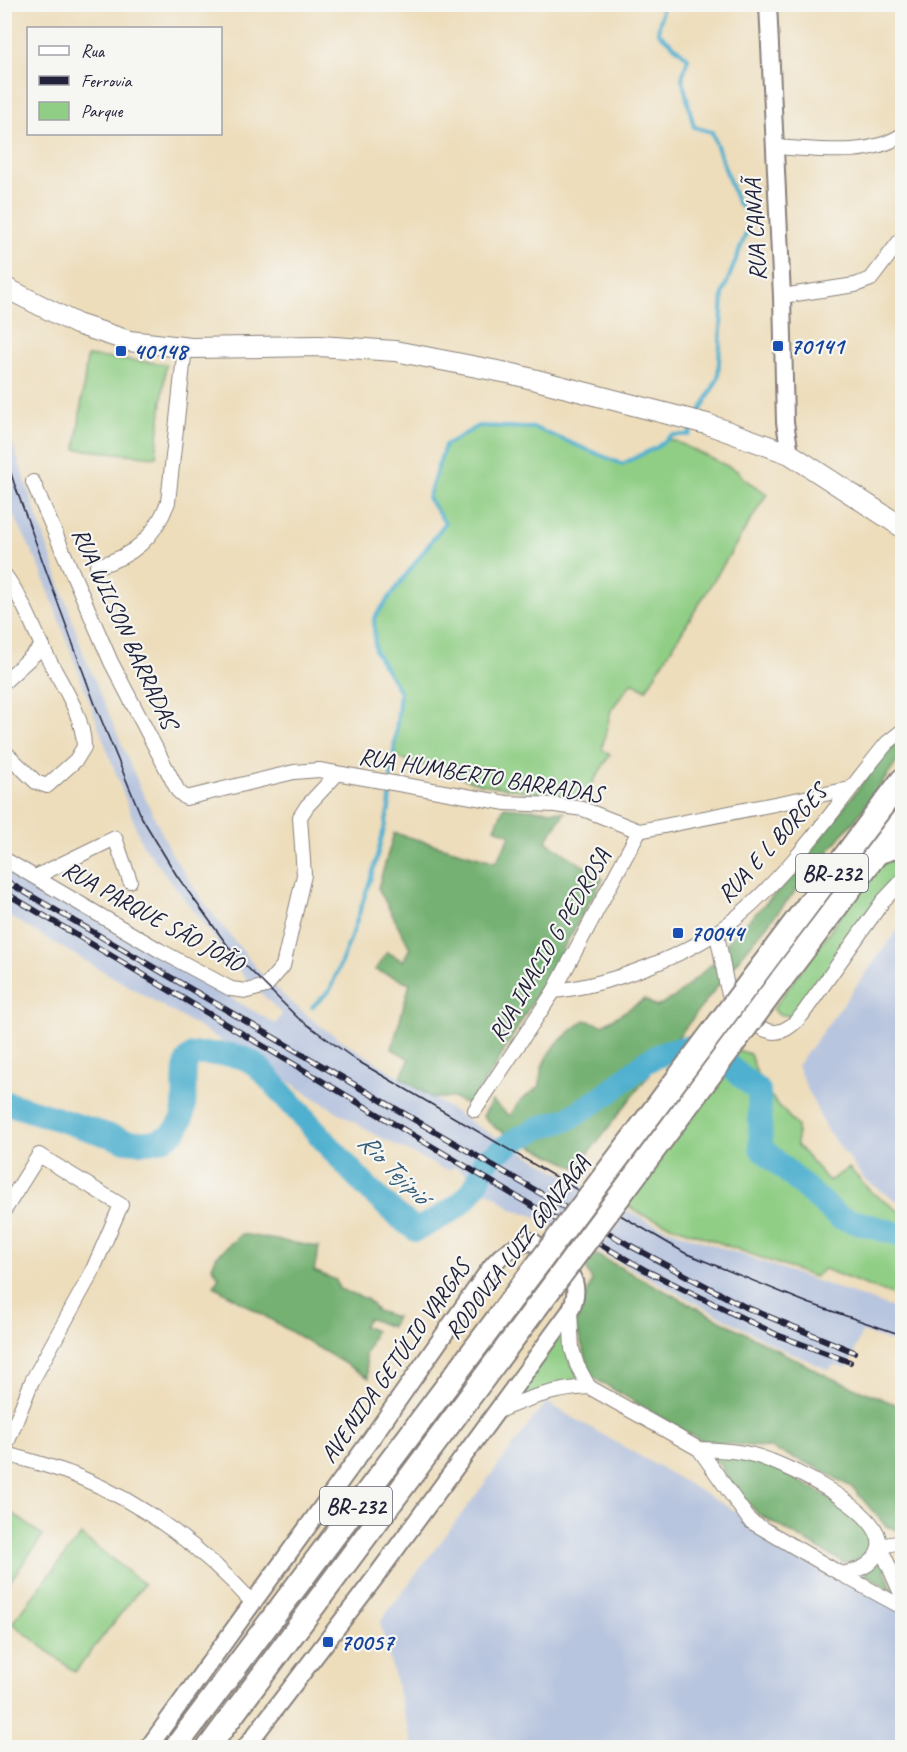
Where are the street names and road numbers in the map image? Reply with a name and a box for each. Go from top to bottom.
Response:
street label: RUA CANAÃ [737,173,773,282]
street label: RUA WILSON BARRADAS [65,523,186,737]
street label: RUA HUMBERTO BARRADAS [357,741,608,810]
street label: RUA E L BORGES [711,775,835,909]
street label: RUA INACIO G PEDROSA [482,842,617,1047]
street label: RUA PARQUE SÃO JOÃO [57,854,251,980]
road number: BR-232 [796,854,868,892]
street label: RODOVIA LUIZ GONZAGA [438,1148,597,1345]
street label: AVENIDA GETÚLIO VARGAS [313,1251,478,1469]
road number: BR-232 [320,1487,392,1525]

